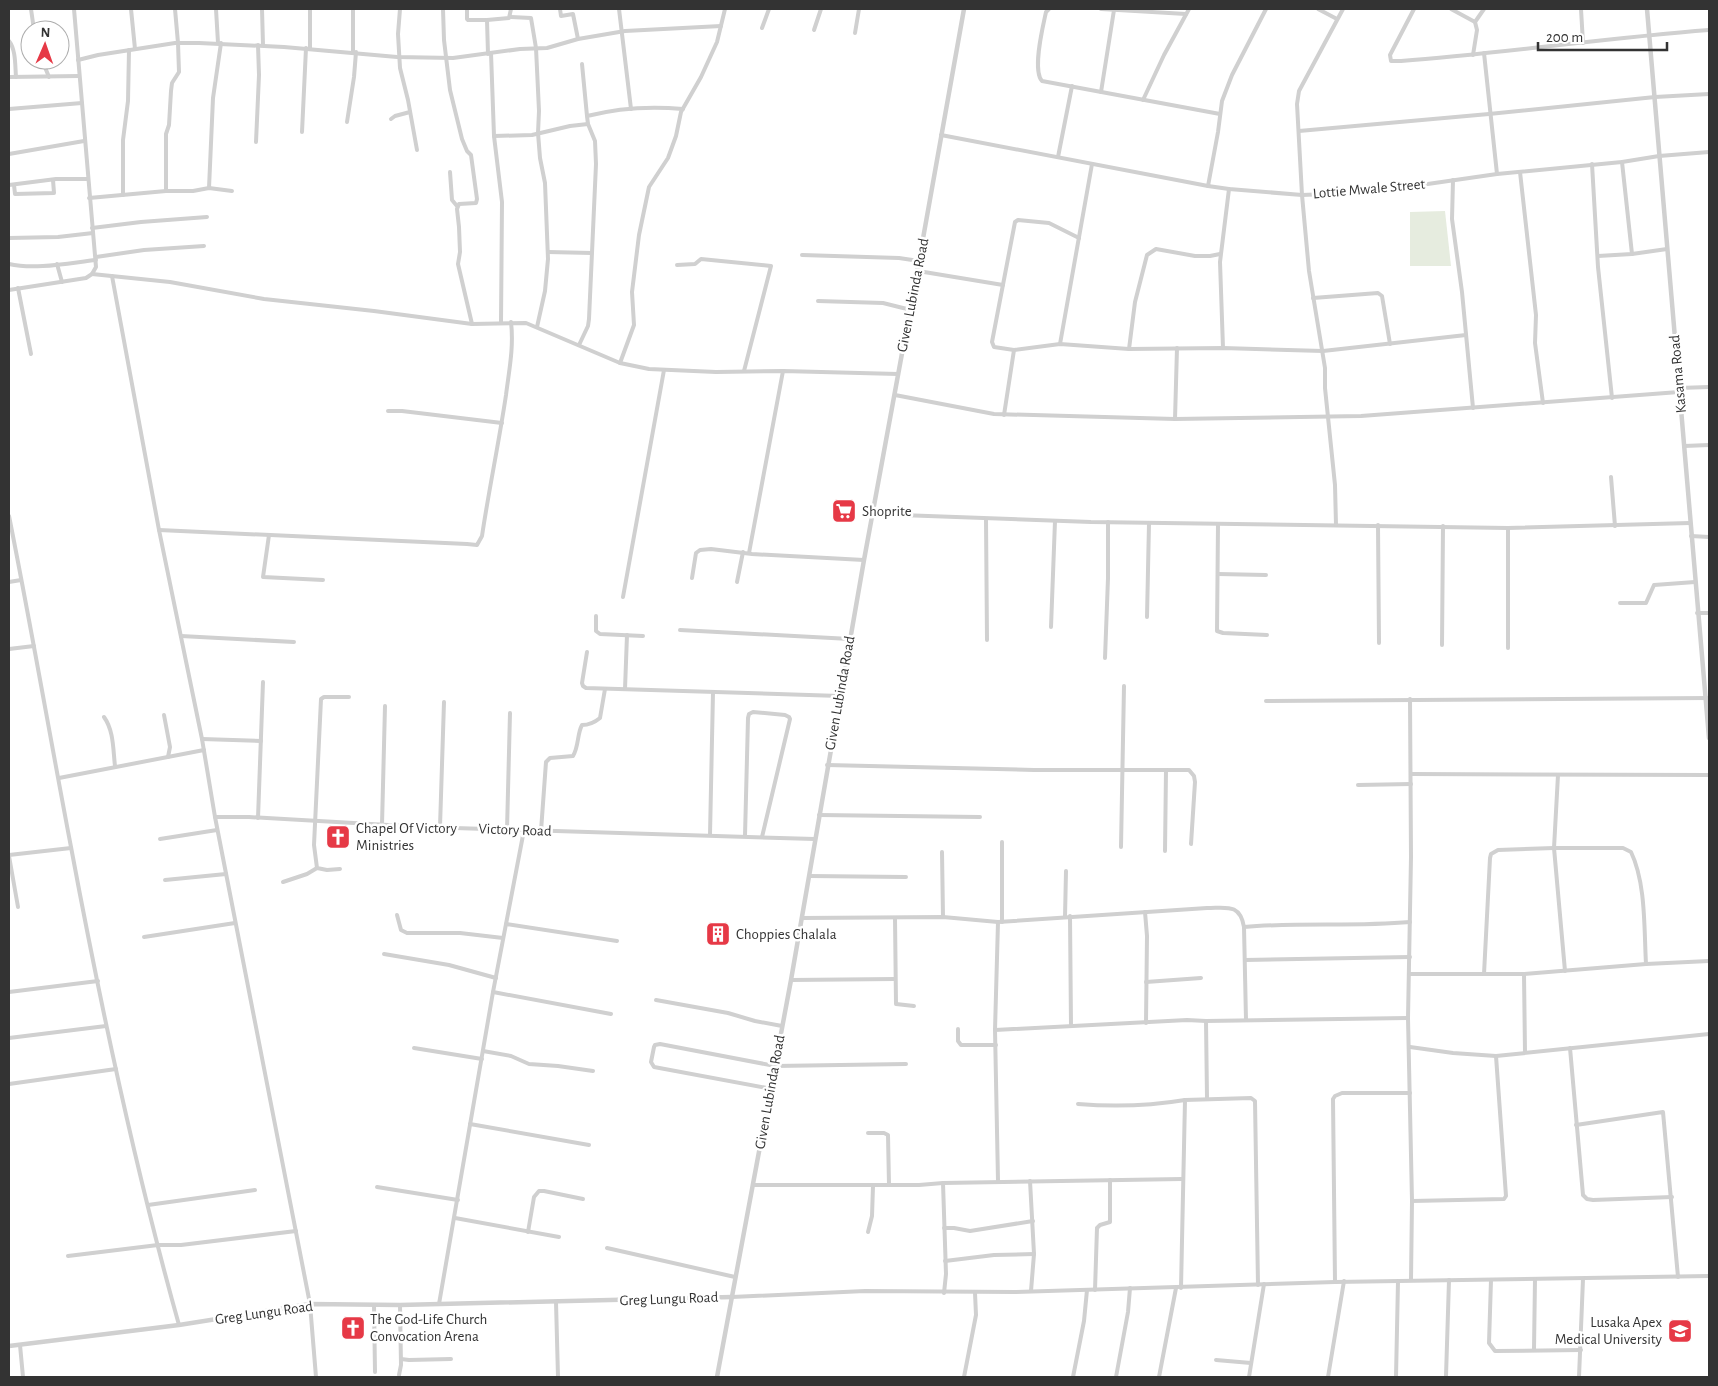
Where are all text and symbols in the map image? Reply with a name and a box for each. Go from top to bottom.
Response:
north arrow [20,20,70,70]
scale bar [1538,20,1667,52]
text: N [40,26,51,40]
text: 200 m [1546,30,1583,45]
street label: Lottie Mwale Street [1312,177,1426,201]
street label: Given Lubinda Road [895,236,931,353]
street label: Kasama Road [1667,334,1689,414]
supermarket icon: Shoprite [831,498,857,524]
place label: Shoprite [862,504,912,519]
street label: Given Lubinda Road [823,634,857,751]
place label: Chapel Of Victory Ministries [356,821,457,853]
street label: Victory Road [478,821,552,839]
church icon: Chapel Of Victory Ministries [325,824,351,850]
building icon: Choppies Chalala [705,921,731,947]
place label: Choppies Chalala [736,927,837,942]
street label: Given Lubinda Road [753,1033,787,1150]
street label: Greg Lungu Road [619,1290,719,1308]
street label: Greg Lungu Road [214,1299,314,1327]
place label: The God-Life Church Convocation Arena [370,1312,487,1344]
church icon: The God-Life Church Convocation Arena [340,1315,366,1341]
place label: Lusaka Apex Medical University [1555,1315,1663,1347]
school or university icon: Lusaka Apex Medical University [1667,1318,1693,1344]

